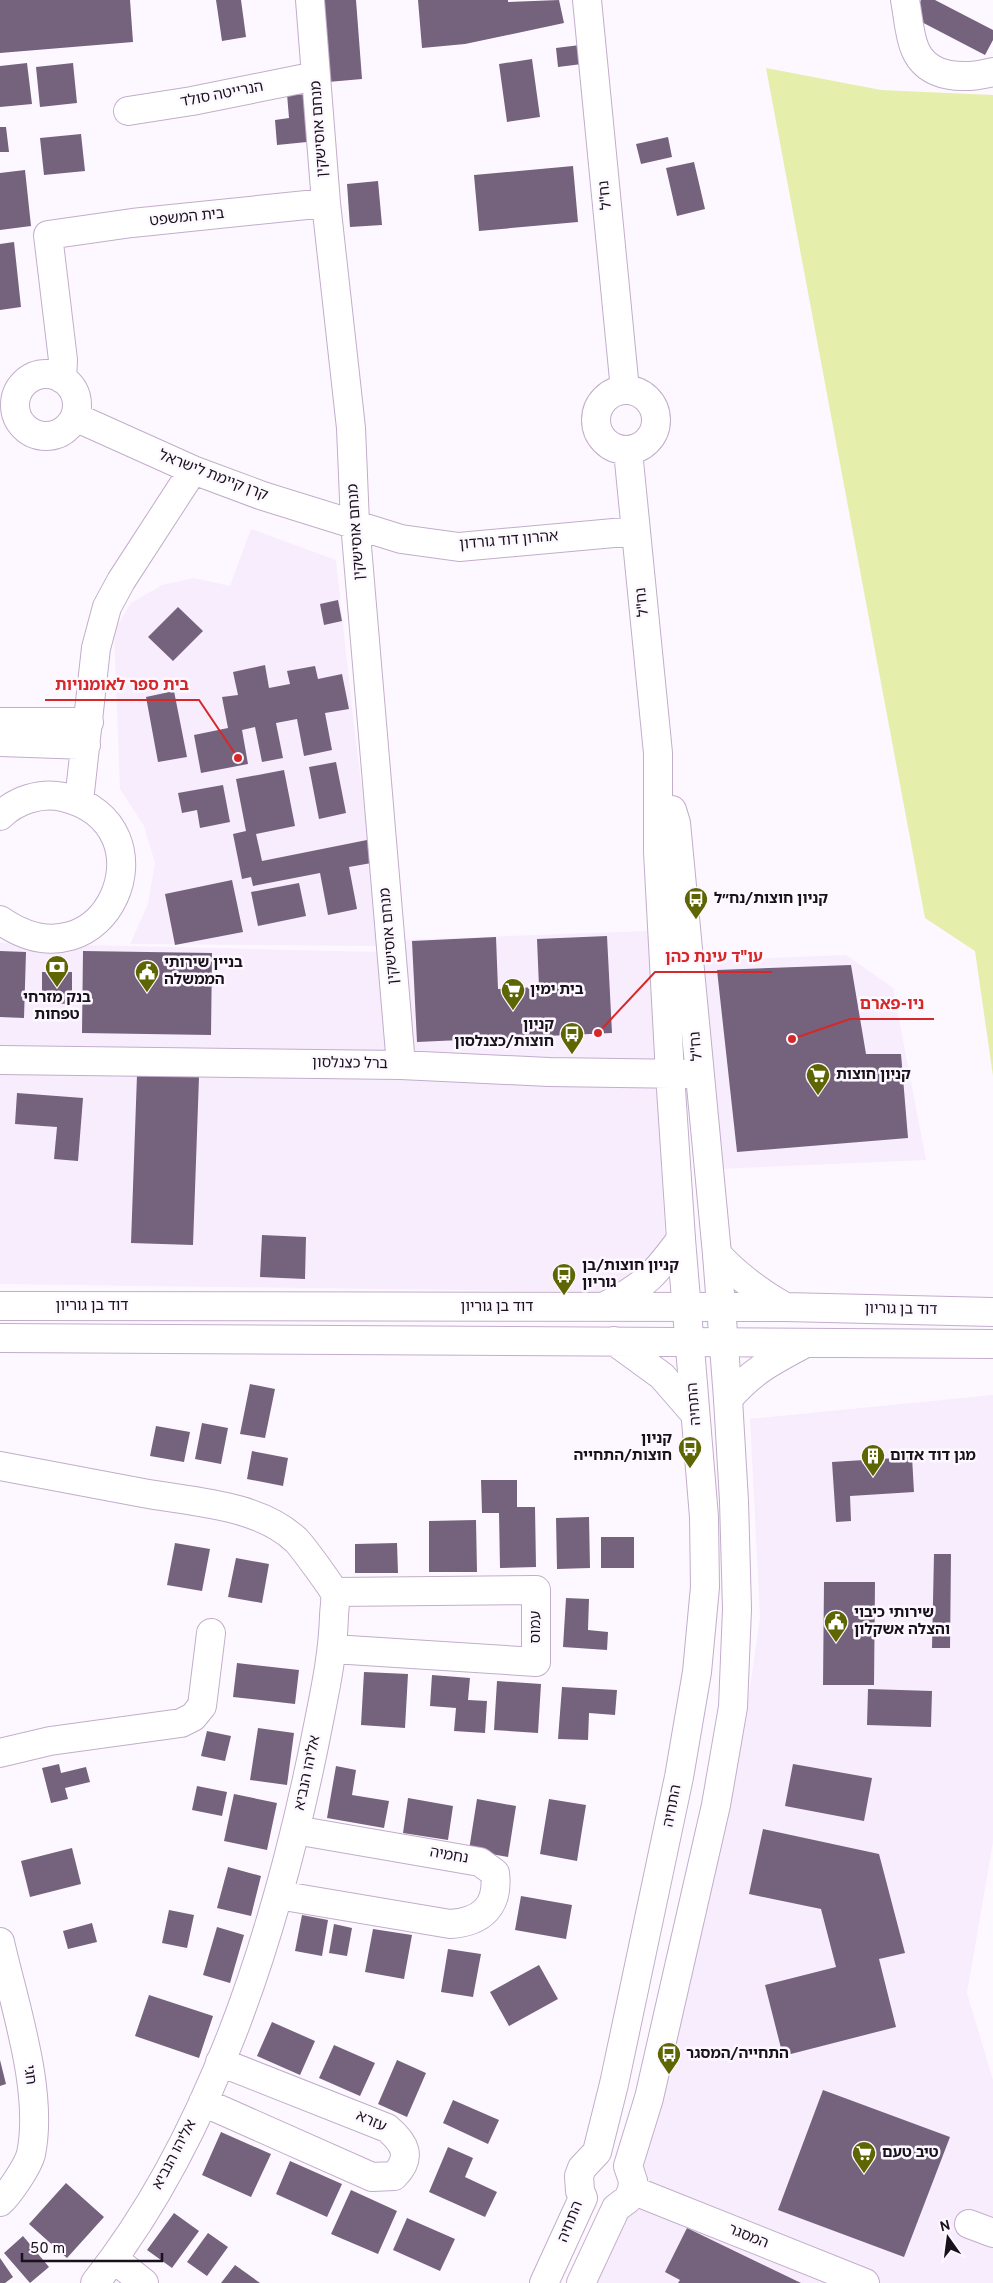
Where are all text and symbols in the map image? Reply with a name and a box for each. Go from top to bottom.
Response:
street label: הנרייטה סולד [179,78,265,112]
street label: מנחם אוסישקין [307,80,333,178]
street label: נח"ל [595,179,617,211]
street label: בית המשפט [149,205,226,231]
street label: קרן קיימת לישראל [156,446,270,506]
street label: מנחם אוסישקין [344,483,370,581]
street label: אהרון דוד גורדון [459,527,559,555]
street label: נח"ל [632,586,654,618]
callout: בית ספר לאומנויות [45,669,199,700]
text: בית ספר לאומנויות [55,676,190,696]
bus stop icon: קניון חוצות/נח״ל [683,886,709,920]
street label: מנחם אוסישקין [376,887,404,985]
place label: קניון חוצות/נח״ל [714,890,828,909]
callout: עו"ד עינת כהן [655,941,772,972]
text: עו"ד עינת כהן [665,948,763,968]
bank icon: בנק מזרחי טפחות [44,954,70,988]
place label: בניין שירותי הממשלה [164,954,243,990]
public building icon: בניין שירותי הממשלה [134,959,160,993]
supermarket icon: בית ימין [500,977,526,1011]
place label: בית ימין [530,981,584,1000]
callout: ניו-פארם [850,988,934,1019]
place label: בנק מזרחי טפחות [23,989,91,1025]
text: ניו-פארם [860,995,924,1015]
place label: קניון חוצות/כצנלסון [454,1016,554,1052]
bus stop icon: קניון חוצות/כצנלסון [559,1021,585,1055]
street label: נח"ל [686,1030,708,1062]
street label: ברל כצנלסון [312,1054,388,1074]
supermarket icon: קניון חוצות [805,1062,831,1096]
place label: קניון חוצות [836,1066,911,1085]
place label: קניון חוצות/בן גוריון [582,1257,679,1293]
bus stop icon: קניון חוצות/בן גוריון [551,1262,577,1296]
street label: דוד בן גוריון [55,1297,129,1316]
street label: דוד בן גוריון [460,1298,534,1317]
street label: דוד בן גוריון [864,1300,938,1320]
street label: התחיה [684,1382,706,1426]
place label: קניון חוצות/התחייה [573,1430,672,1466]
bus stop icon: קניון חוצות/התחייה [677,1435,703,1469]
building icon: מגן דוד אדום [860,1443,886,1477]
place label: מגן דוד אדום [890,1447,976,1466]
place label: שירותי כיבוי והצלה אשקלון [854,1604,950,1640]
public building icon: שירותי כיבוי והצלה אשקלון [823,1609,849,1643]
street label: עמוס [527,1610,546,1643]
street label: אליהו הנביא [291,1734,325,1812]
street label: התחיה [660,1783,686,1829]
street label: נחמיה [428,1843,470,1869]
bus stop icon: התחייה/המסגר [656,2041,682,2075]
place label: התחייה/המסגר [686,2045,789,2064]
street label: חגי [18,2064,40,2086]
street label: עזרא [353,2107,389,2137]
street label: אליהו הנביא [149,2117,201,2193]
supermarket icon: טיב טעם [851,2140,877,2174]
place label: טיב טעם [882,2144,939,2163]
street label: התחיה [554,2198,588,2246]
north arrow [923,2213,973,2263]
text: N [938,2217,952,2236]
street label: המסגר [725,2220,771,2254]
scale bar [22,2230,162,2262]
text: 50 m [30,2240,65,2259]

